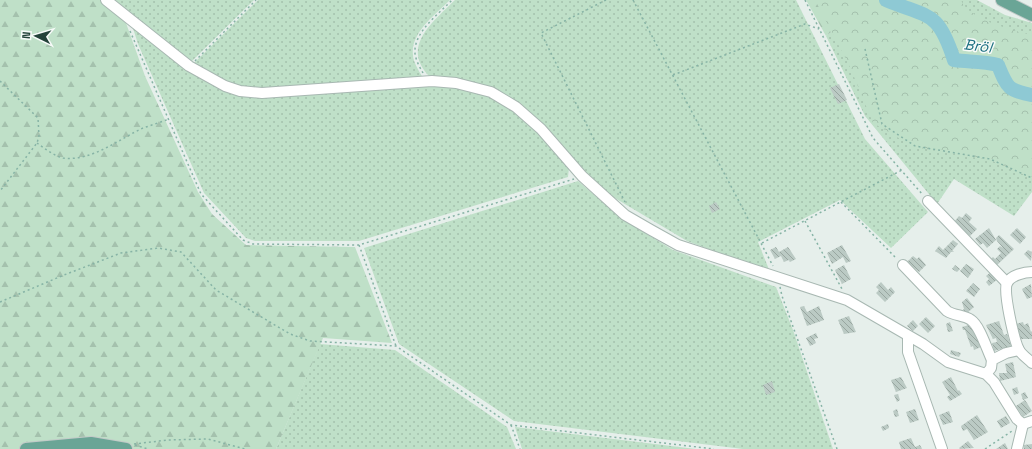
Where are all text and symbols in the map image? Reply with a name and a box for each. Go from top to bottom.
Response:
north arrow [16,16,56,56]
text: N [19,31,33,39]
water label: Bröl [963,34,996,57]

